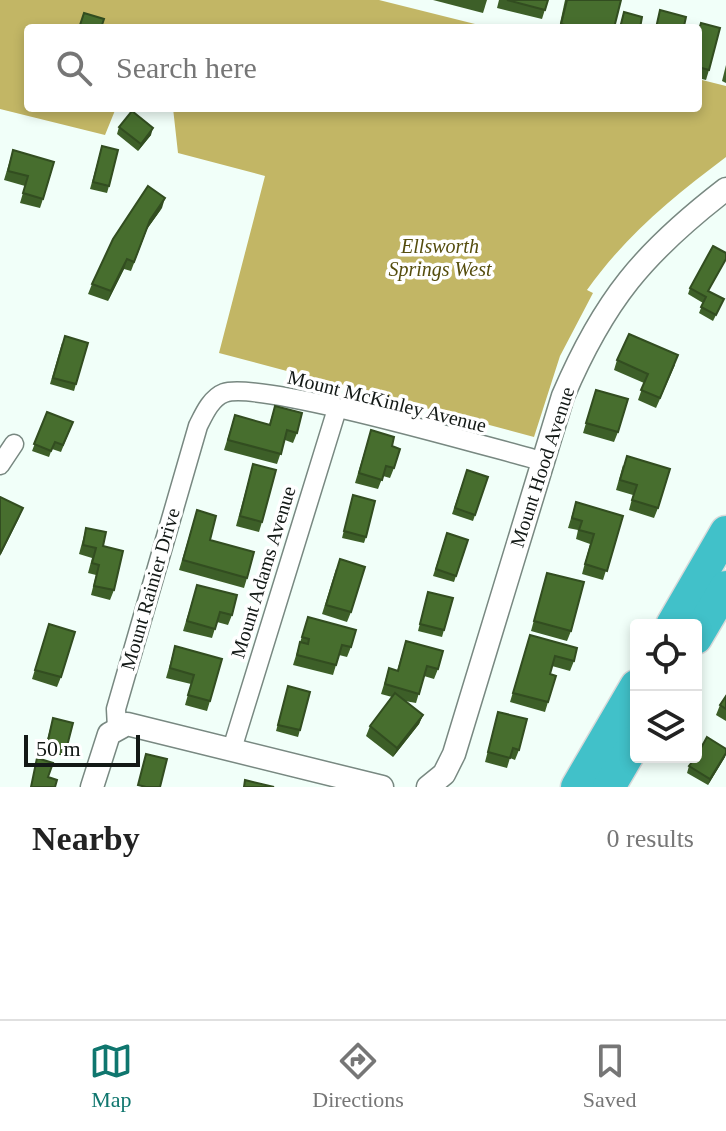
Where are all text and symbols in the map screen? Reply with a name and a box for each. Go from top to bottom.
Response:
search box [24,24,702,112]
icon: search [52,46,96,90]
text: Search here [116,51,257,84]
park label: Ellsworth Springs West [388,235,492,281]
street label: Mount McKinley Avenue [285,366,489,437]
street label: Mount Hood Avenue [506,384,578,550]
street label: Mount Adams Avenue [226,483,300,661]
street label: Mount Rainier Drive [116,505,184,673]
map controls [630,619,702,763]
button: locate [630,619,702,691]
button: layers [630,691,702,763]
scale bar [24,731,140,767]
text: 50 m [36,736,81,761]
text: Nearby [32,820,140,857]
text: 0 results [607,824,694,853]
tab: Map [89,1039,133,1113]
tab: Directions [312,1039,404,1113]
tab: Saved [583,1039,637,1113]

